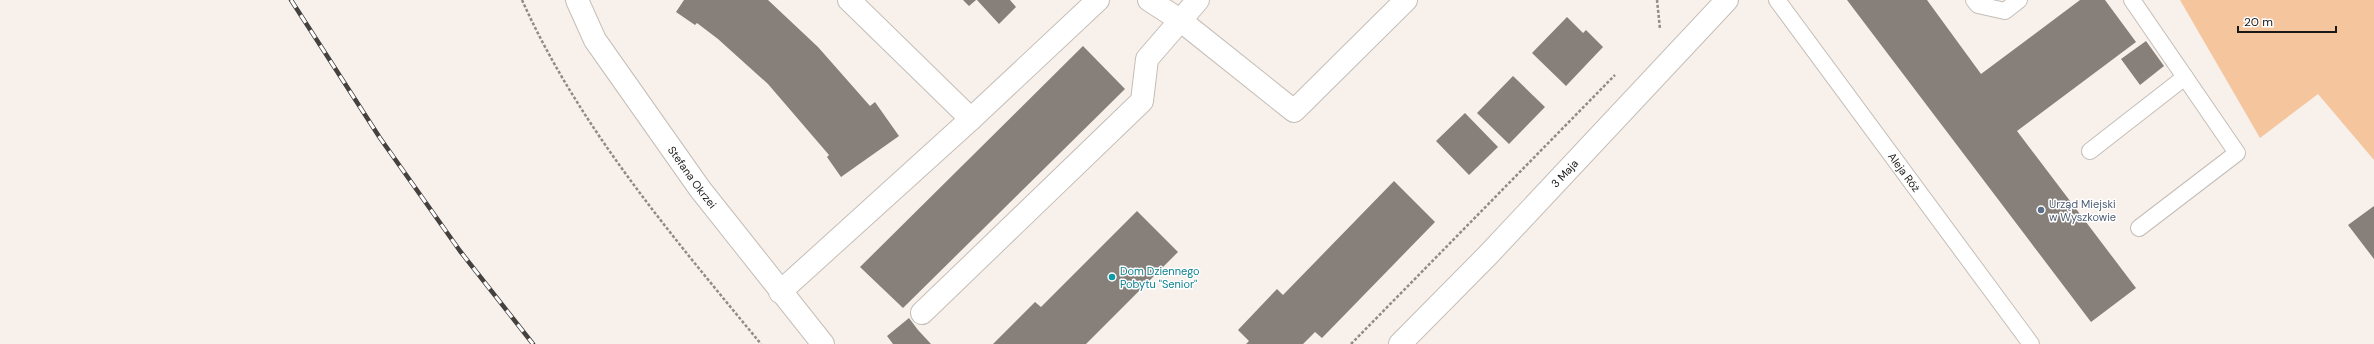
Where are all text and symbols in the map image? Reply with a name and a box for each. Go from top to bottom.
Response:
scale bar [2238,8,2336,34]
text: 20 m [2244,14,2273,30]
street label: Stefana Okrzei [665,143,720,211]
street label: Aleja Róż [1885,150,1923,195]
street label: 3 Maja [1548,156,1581,190]
place label: Urząd Miejski w Wyszkowie [2049,197,2116,224]
marker: Urząd Miejski w Wyszkowie [2036,205,2046,215]
place label: Dom Dziennego Pobytu "Senior" [1120,264,1200,291]
marker: Dom Dziennego Pobytu "Senior" [1107,272,1117,282]

